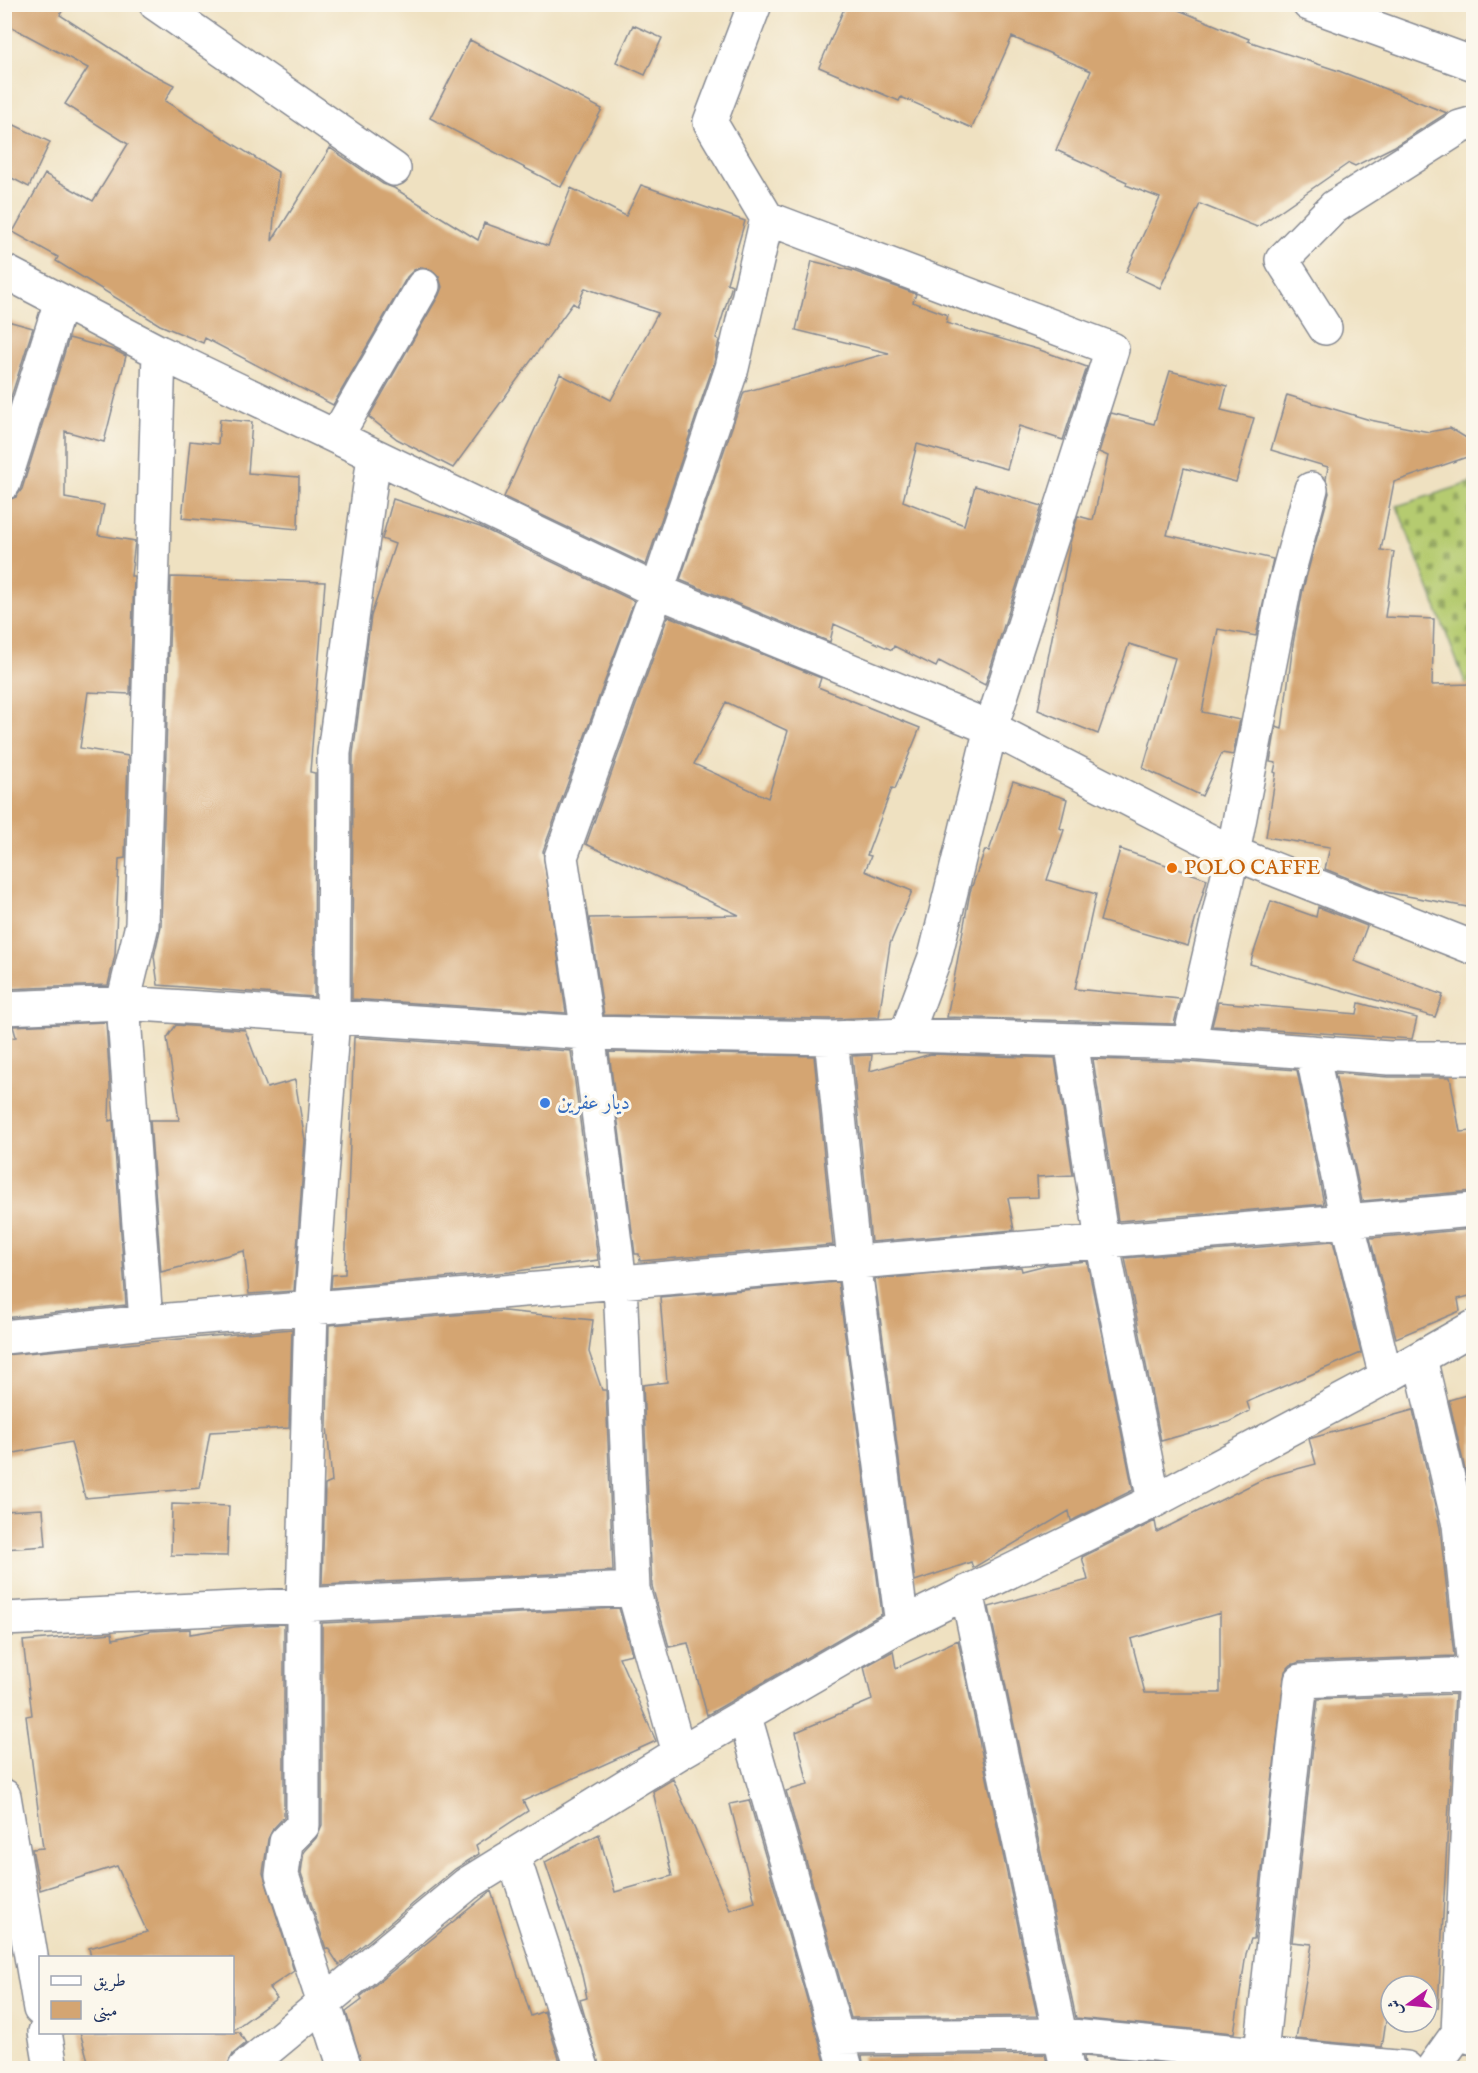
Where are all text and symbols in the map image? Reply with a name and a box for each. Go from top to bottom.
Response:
place label: POLO CAFFE [1184,855,1321,882]
marker: POLO CAFFE [1165,861,1179,875]
place label: ديار عفرين [557,1090,630,1117]
marker: ديار عفرين [538,1096,552,1110]
legend [39,1956,234,2034]
text: طريق [93,1970,126,1993]
north arrow [1379,1974,1439,2034]
text: ش [1385,1997,1408,2018]
text: مبنى [93,2000,118,2023]

